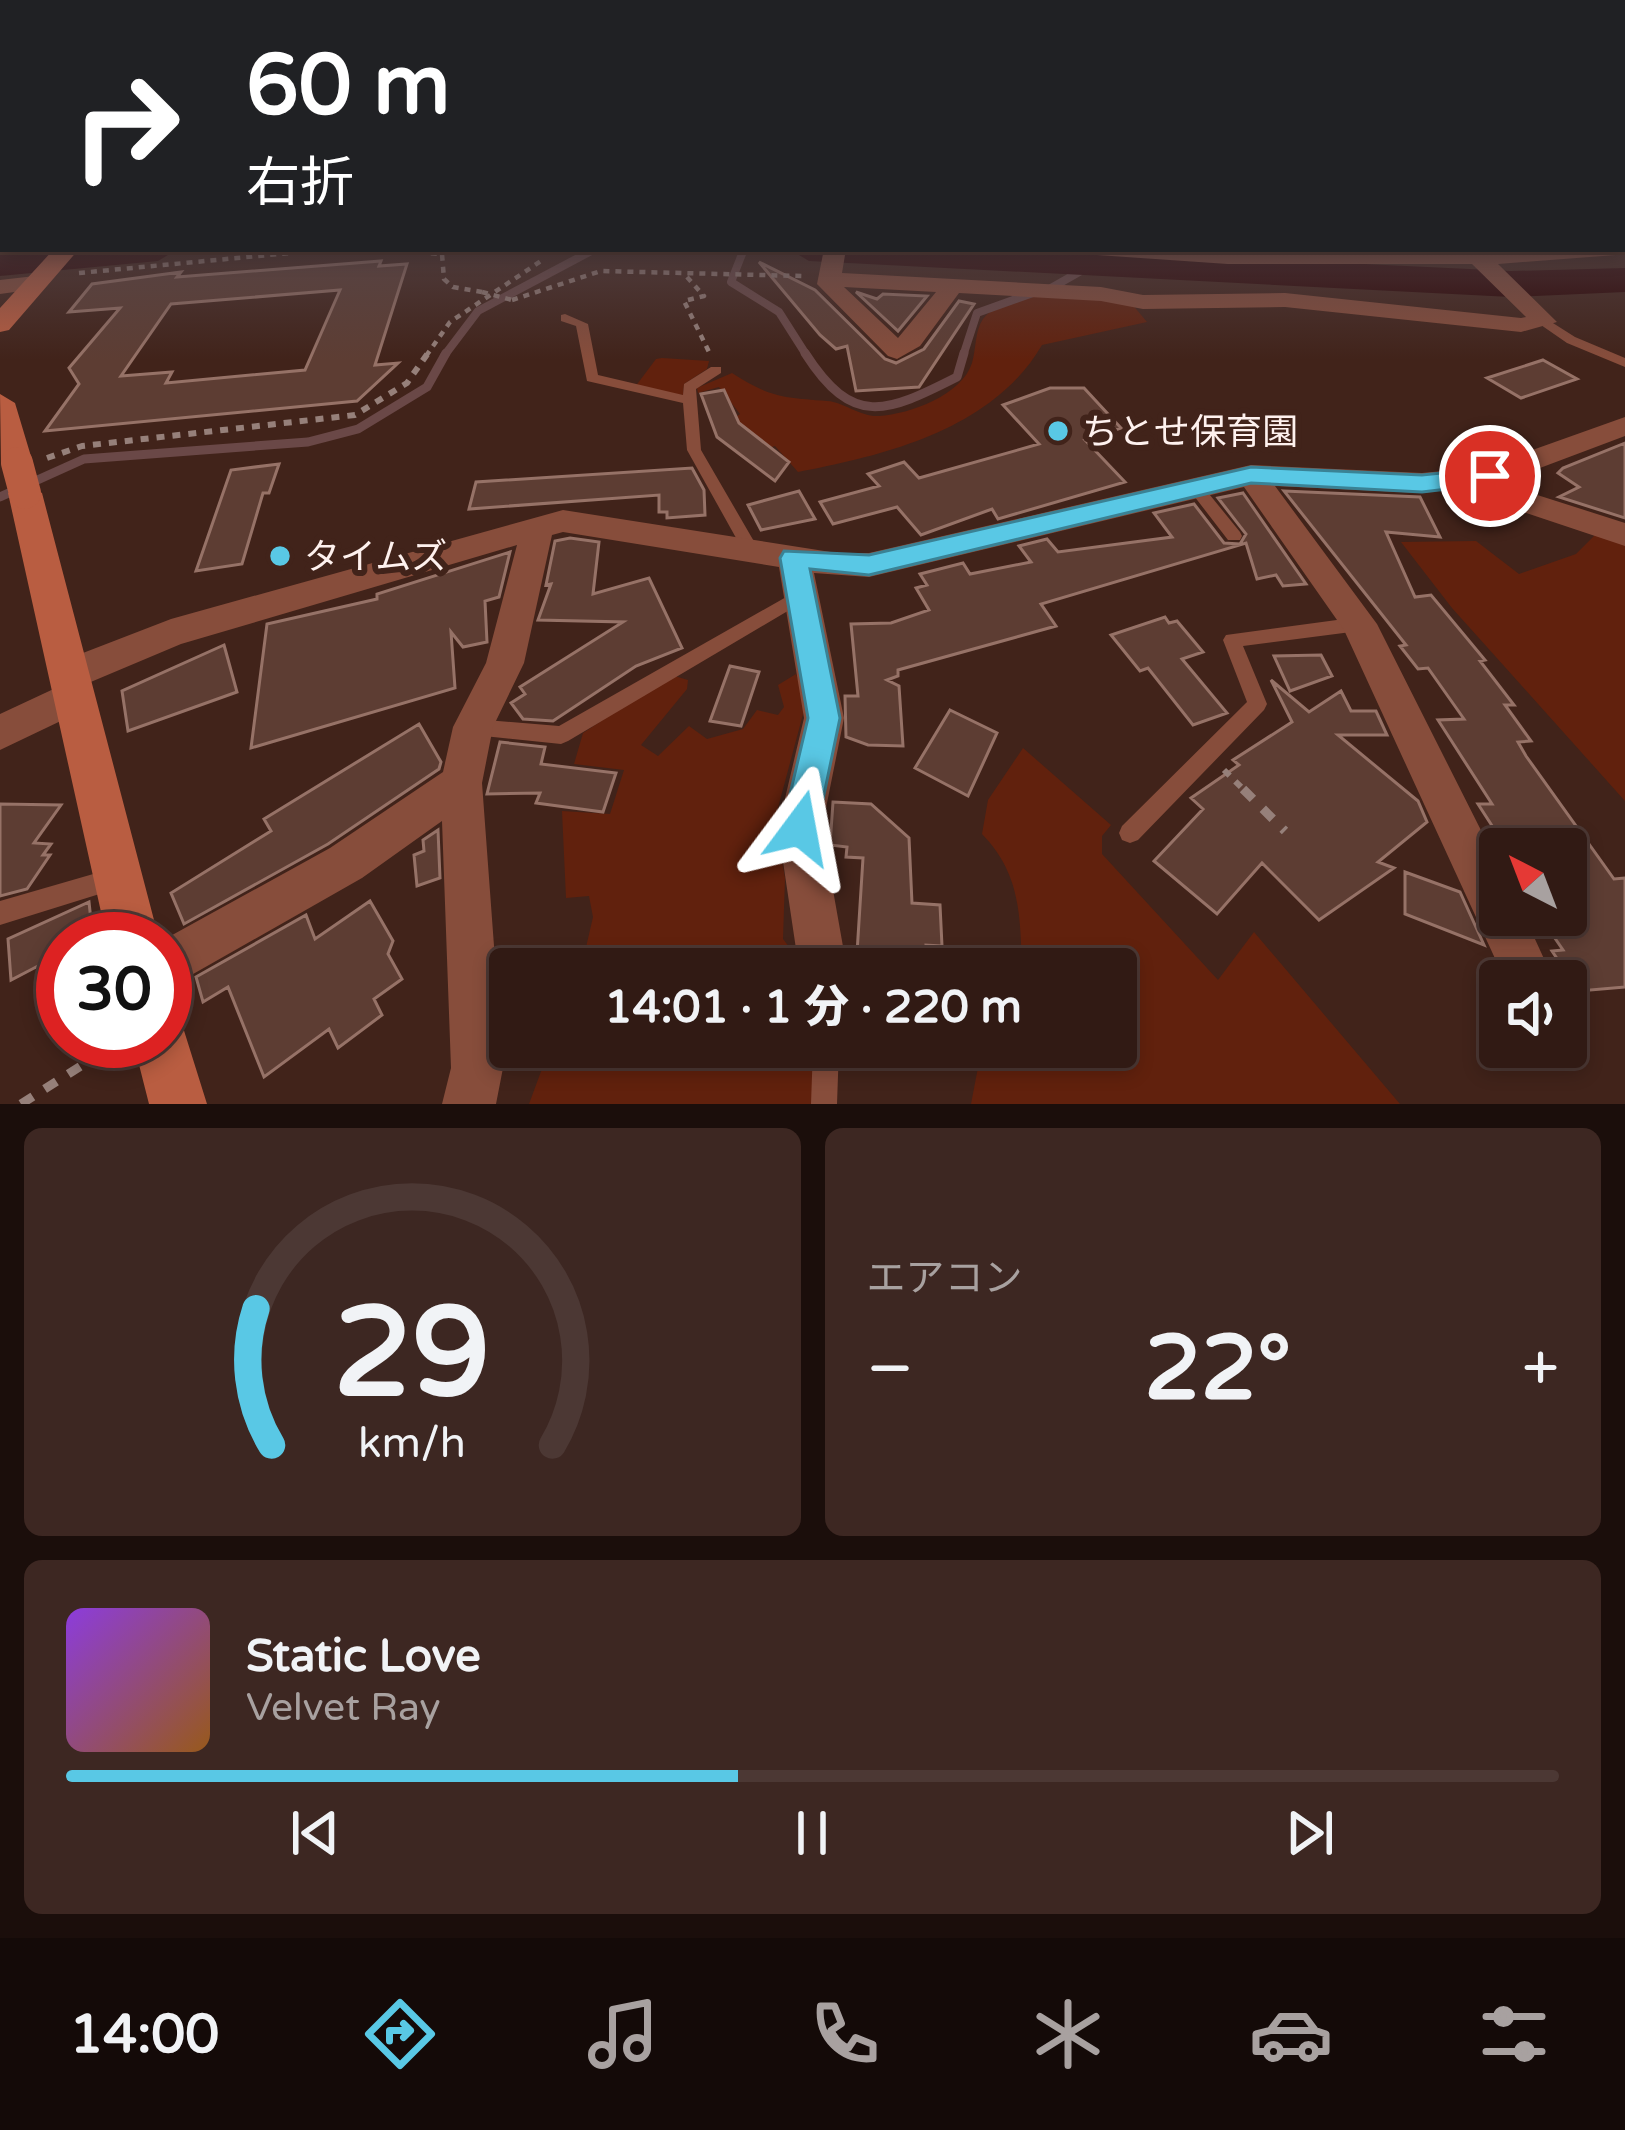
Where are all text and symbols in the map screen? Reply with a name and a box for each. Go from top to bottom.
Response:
text: 60 m [246,36,450,137]
icon: right [48,48,204,204]
text: 右折 [246,151,354,216]
place label: ちとせ保育園 [1082,411,1298,454]
marker: ちとせ保育園 [1045,418,1071,444]
pin [1439,425,1541,527]
icon: arrive [1457,443,1523,509]
place label: タイムズ [304,536,447,579]
marker: タイムズ [267,543,293,569]
position arrow [737,765,863,891]
north arrow [1479,828,1587,936]
map controls [1479,828,1587,1068]
speed limit sign: 30 [36,912,192,1068]
button: sound [1479,960,1587,1068]
text: 14:01 · 1 分 · 220 m [604,981,1022,1035]
text: エアコン [867,1255,1023,1302]
text: 29 [334,1279,491,1430]
text: 22° [1144,1315,1291,1424]
text: − [867,1329,914,1409]
text: + [1522,1329,1559,1409]
text: km/h [358,1418,466,1469]
text: Static Love [246,1630,481,1684]
text: Velvet Ray [246,1684,441,1731]
icon: previous [282,1800,348,1866]
icon: pause [779,1800,845,1866]
icon: next [1277,1800,1343,1866]
icon: directions [358,1992,442,2076]
icon: music [581,1992,665,2076]
icon: phone [803,1992,887,2076]
icon: climate [1026,1992,1110,2076]
icon: car [1249,1992,1333,2076]
icon: filters [1472,1992,1556,2076]
text: 14:00 [69,2002,219,2067]

